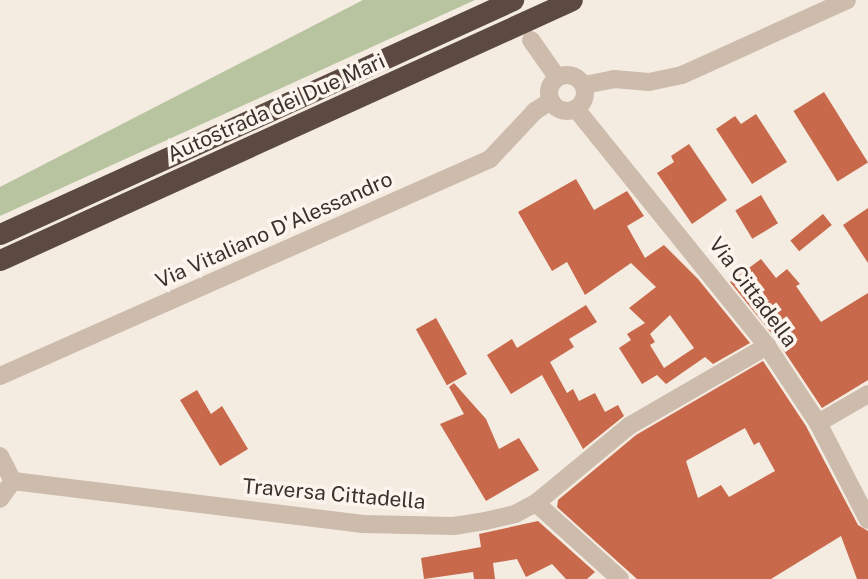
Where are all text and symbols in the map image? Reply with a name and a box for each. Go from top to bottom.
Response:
street label: Autostrada dei Due Mari [163,49,389,167]
street label: Via Vitaliano D'Alessandro [151,166,397,294]
street label: Via Cittadella [704,232,802,352]
street label: Traversa Cittadella [241,473,427,515]

